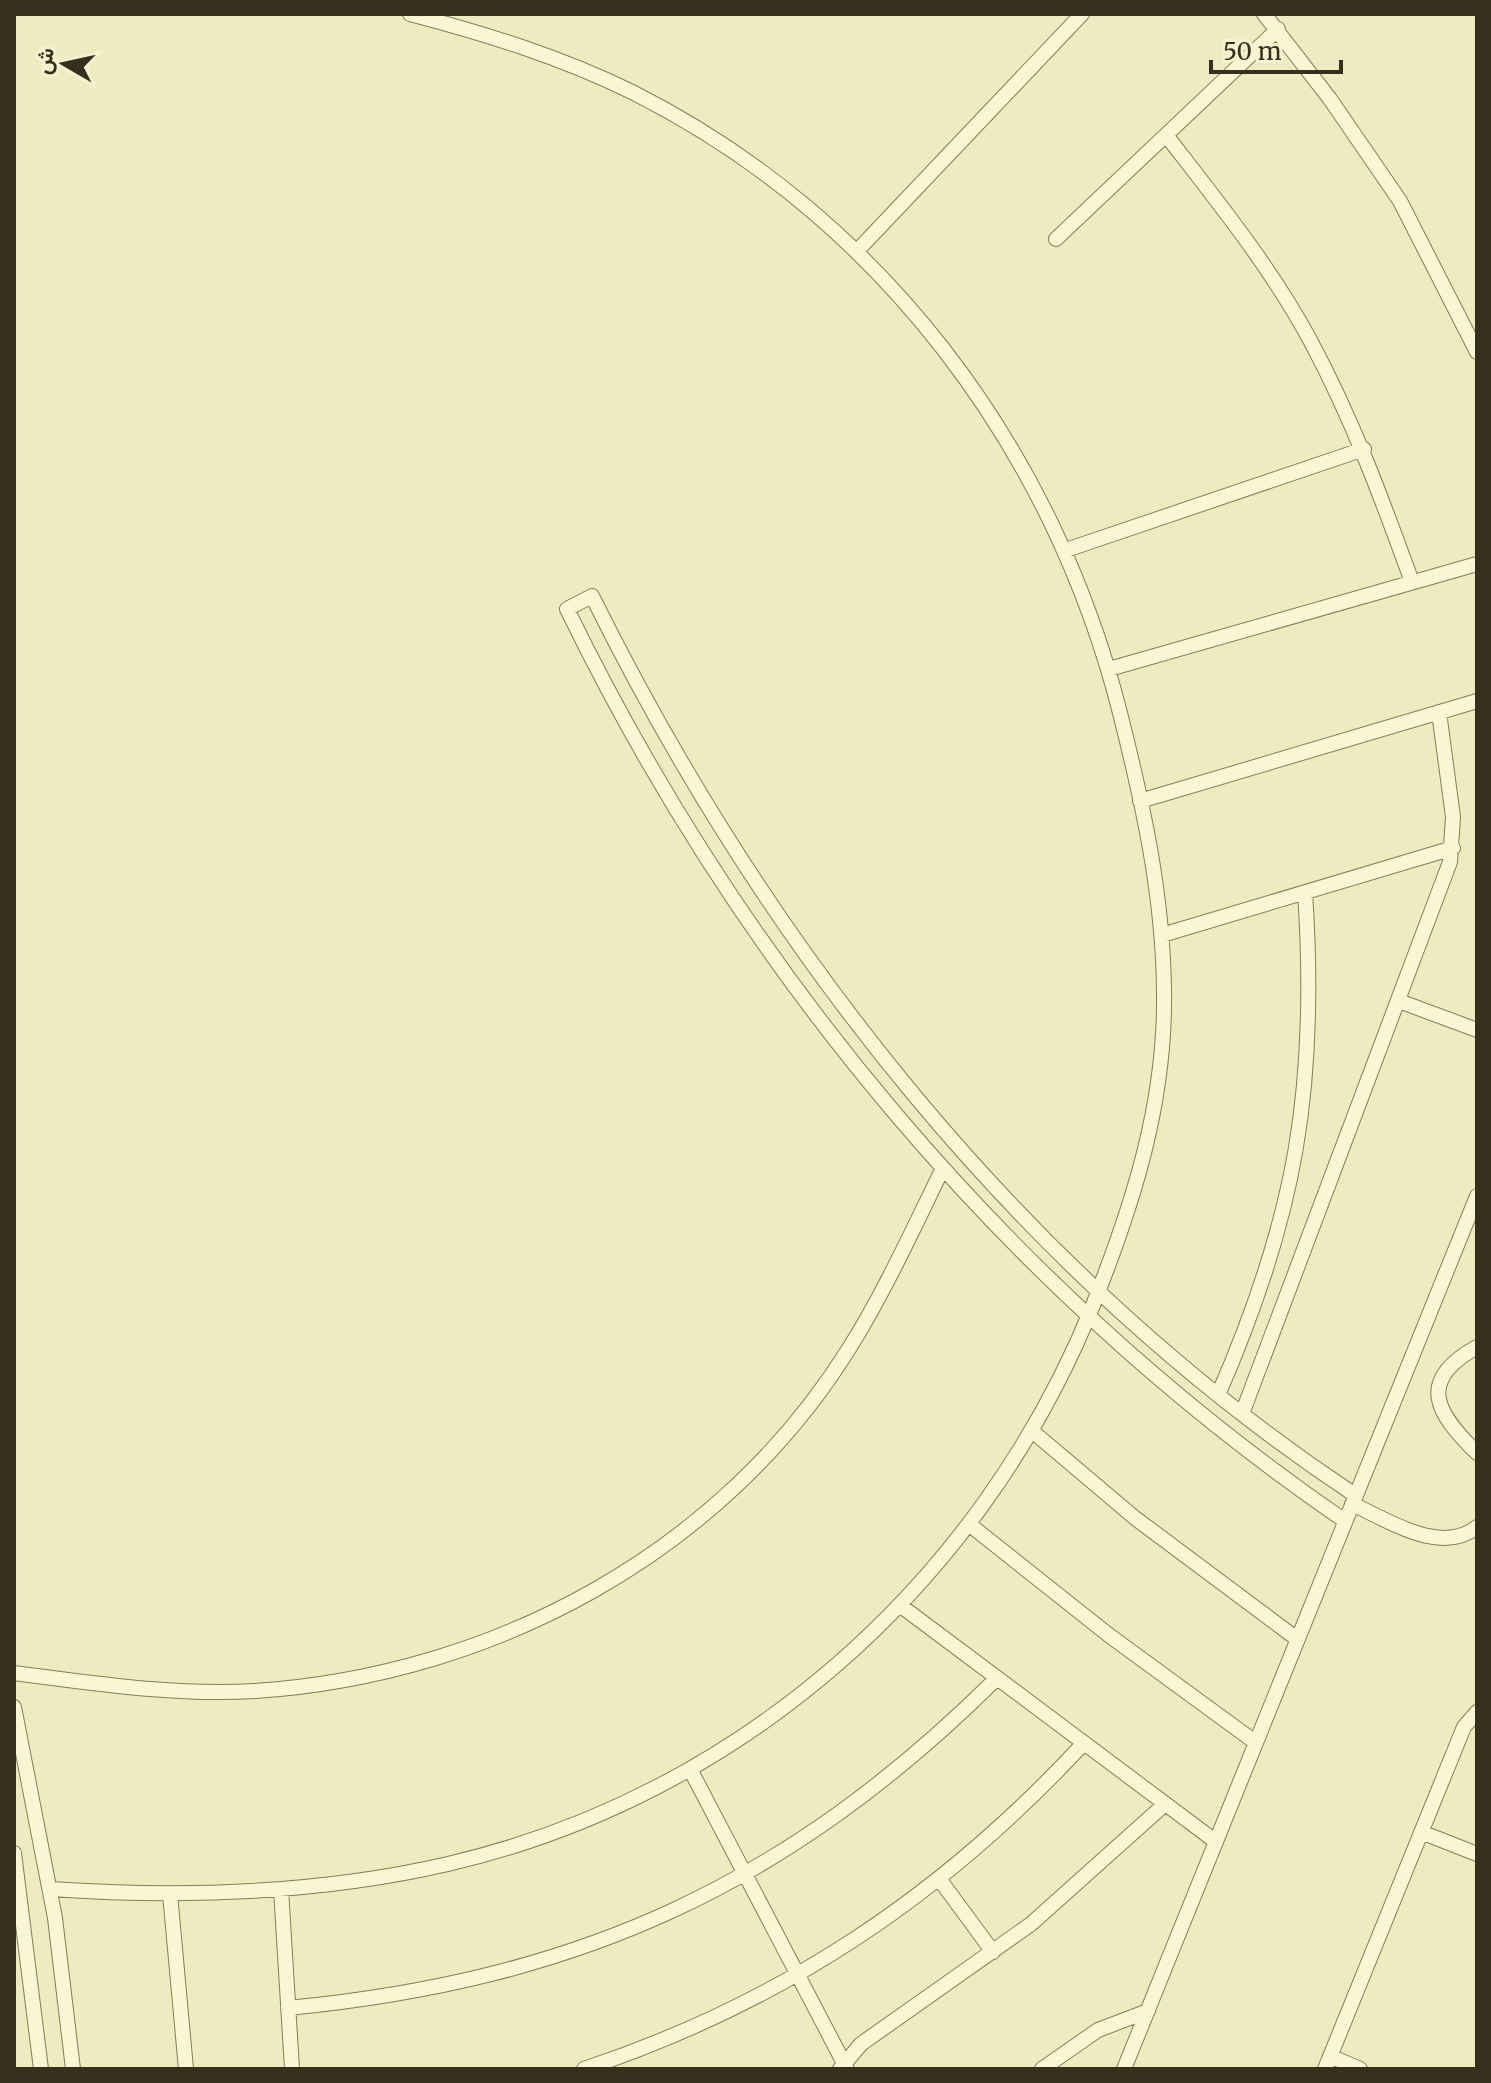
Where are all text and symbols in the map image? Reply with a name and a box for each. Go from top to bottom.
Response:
north arrow [24,24,104,104]
scale bar [1211,24,1341,74]
text: 50 m [1223,36,1282,67]
text: ش [28,46,60,76]

